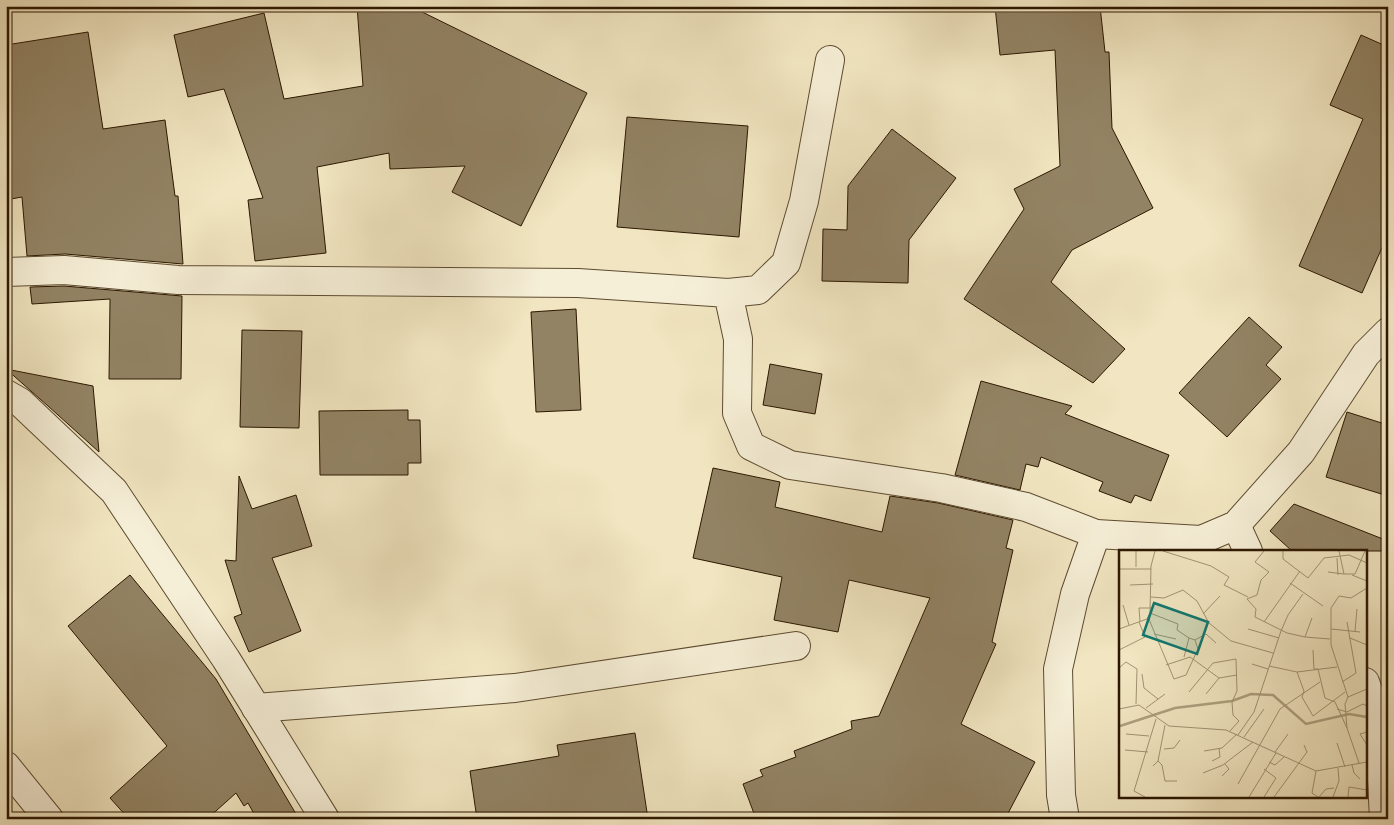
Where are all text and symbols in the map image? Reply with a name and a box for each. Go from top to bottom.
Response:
inset map [1119,550,1366,798]

